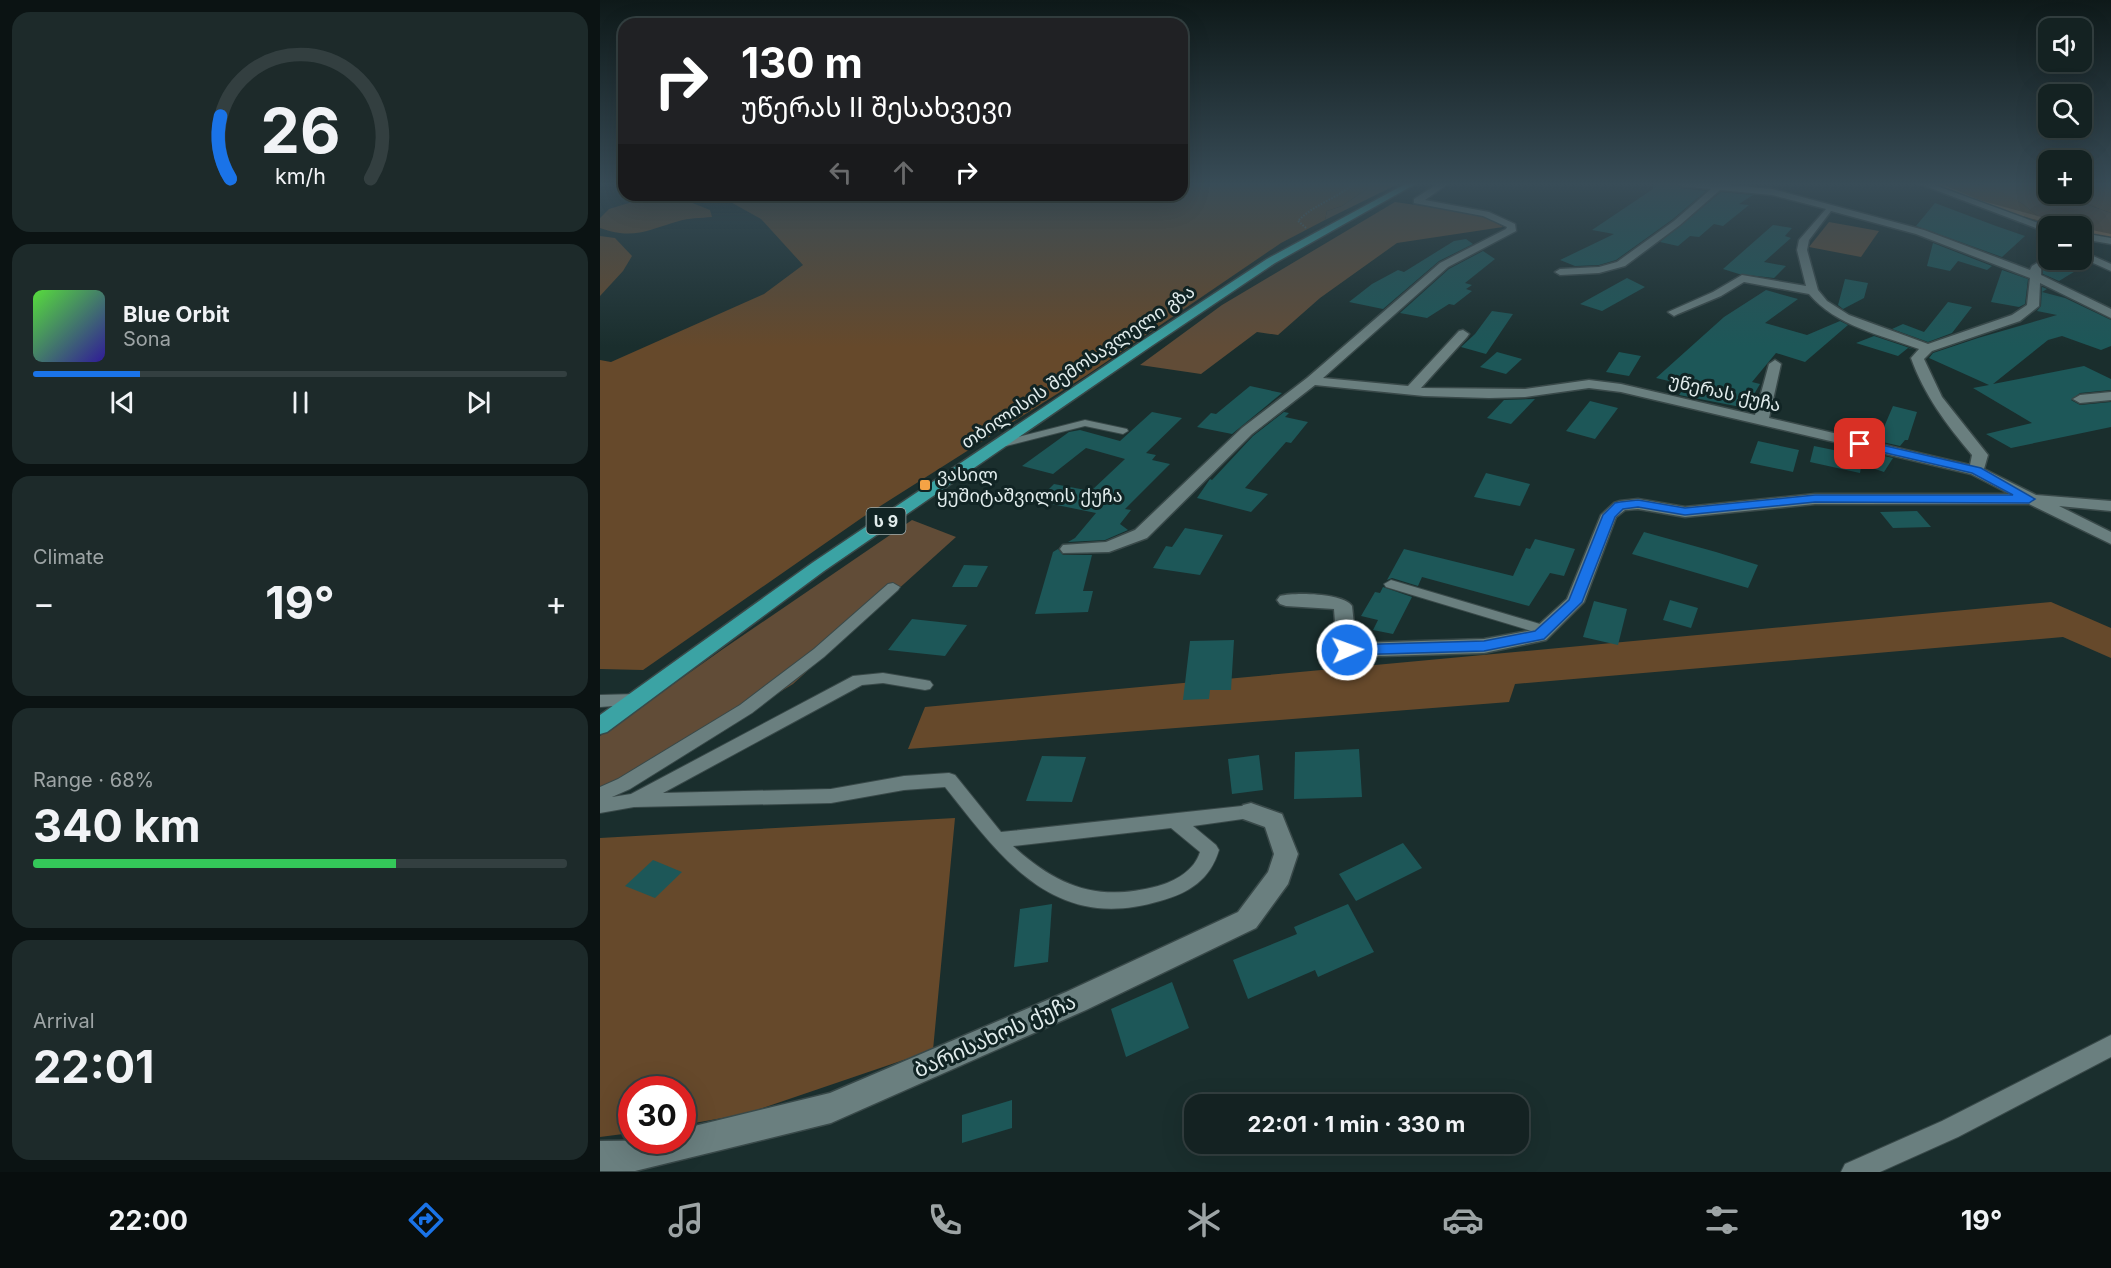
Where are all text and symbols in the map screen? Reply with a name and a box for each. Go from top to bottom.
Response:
map controls [2038,18,2092,270]
button: sound [2038,18,2092,72]
text: 130 m [741,37,863,88]
icon: right [642,42,720,120]
button: search [2038,84,2092,138]
text: უწერას II შესახვევი [741,91,1012,124]
text: 26 [260,93,340,168]
button: + [2038,150,2092,204]
icon: left [824,156,857,189]
icon: ahead [887,156,920,189]
icon: right [950,156,983,189]
text: km/h [275,163,325,189]
button: − [2038,216,2092,270]
street label: თბილისის შემოსავლელი გზა [957,280,1199,454]
text: Blue Orbit [123,301,230,327]
text: Sona [123,327,171,351]
street label: უწერას ქუჩა [1667,369,1783,417]
icon: previous [106,386,139,419]
icon: pause [284,386,317,419]
icon: next [462,386,495,419]
pin [1834,418,1885,469]
icon: arrive [1843,427,1876,460]
place label: ვასილ ყუშიტაშვილის ქუჩა [937,464,1123,507]
marker: ვასილ ყუშიტაშვილის ქუჩა [918,478,932,492]
road number: ს 9 [866,508,906,534]
text: Climate [33,545,104,569]
text: 19° [265,575,335,630]
text: − [33,583,55,623]
text: + [545,583,567,623]
position arrow [1315,618,1379,682]
text: Range · 68% [33,768,154,792]
text: 340 km [33,798,201,853]
street label: ბარისახოს ქუჩა [910,989,1080,1082]
text: Arrival [33,1009,95,1033]
text: 22:01 [33,1039,154,1094]
speed limit sign: 30 [618,1076,696,1154]
text: 22:01 · 1 min · 330 m [1248,1111,1465,1137]
icon: directions [405,1199,447,1241]
icon: music [665,1199,707,1241]
icon: phone [924,1199,966,1241]
icon: climate [1183,1199,1225,1241]
icon: car [1442,1199,1484,1241]
icon: filters [1701,1199,1743,1241]
text: 22:00 [109,1204,188,1237]
text: 19° [1961,1204,2002,1237]

